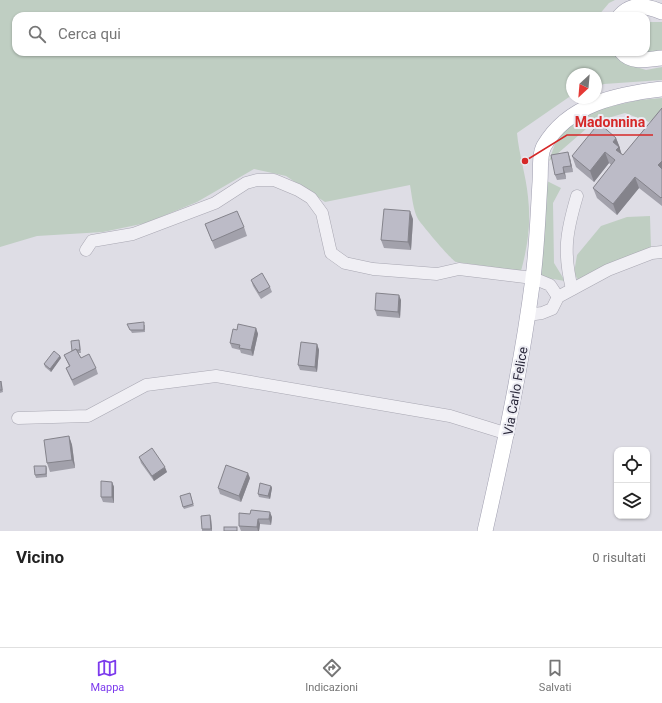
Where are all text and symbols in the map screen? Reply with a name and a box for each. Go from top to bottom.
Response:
search box [12,12,650,56]
icon: search [26,23,48,45]
text: Cerca qui [58,25,121,43]
north arrow [566,68,602,104]
callout: Madonnina [567,109,653,135]
text: Madonnina [575,114,646,130]
street label: Via Carlo Felice [500,346,531,436]
map controls [614,447,650,519]
button: locate [614,447,650,483]
button: layers [614,483,650,519]
text: Vicino [16,547,64,567]
text: 0 risultati [592,550,646,565]
tab: Mappa [90,657,124,694]
tab: Indicazioni [305,657,358,694]
tab: Salvati [539,657,572,694]

